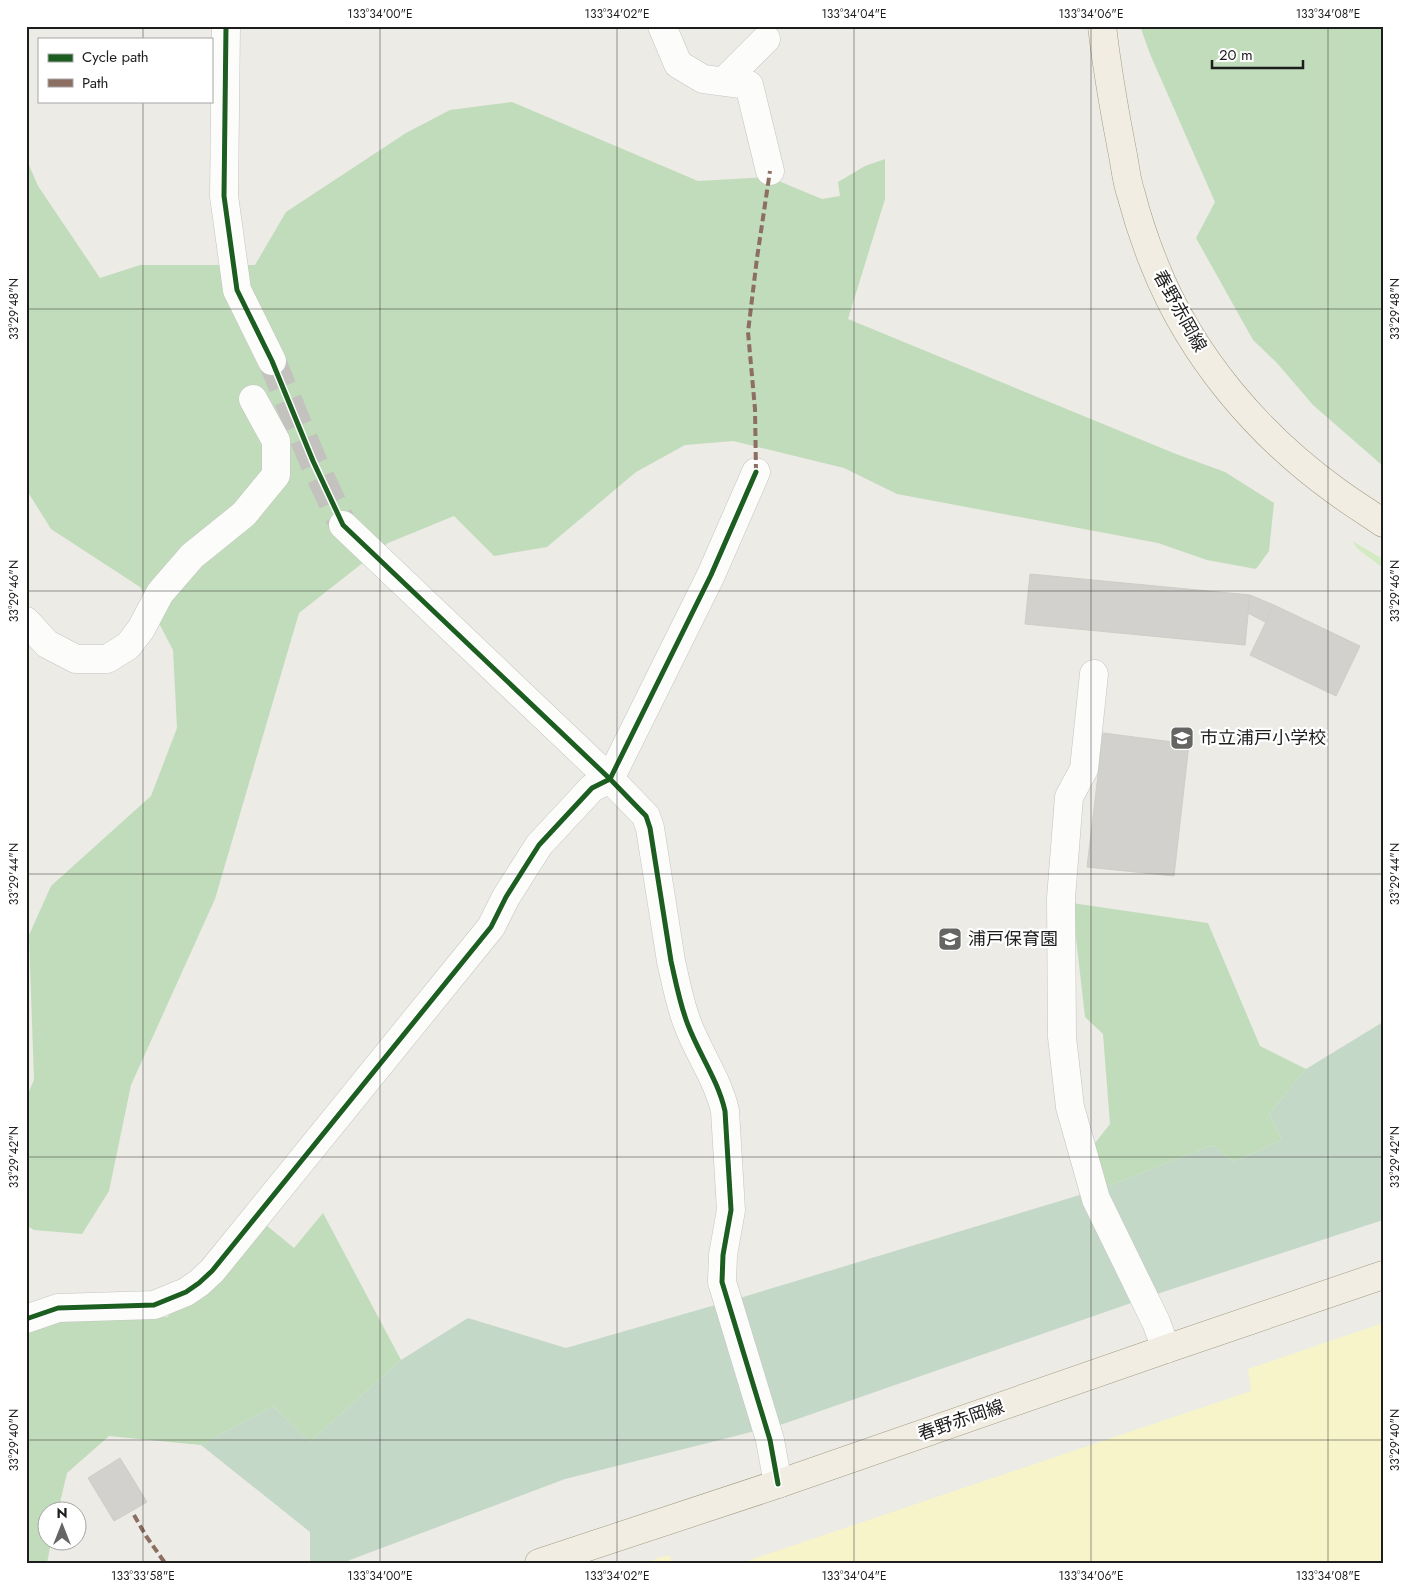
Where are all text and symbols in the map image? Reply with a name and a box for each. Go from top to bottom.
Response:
text: 133°34'00"E [347,5,413,23]
text: 133°34'02"E [584,5,650,23]
text: 133°34'04"E [821,5,887,23]
text: 133°34'06"E [1058,5,1124,23]
text: 133°34'08"E [1296,5,1360,23]
legend [38,38,212,102]
scale bar [1212,38,1303,70]
text: 20 m [1219,44,1253,66]
text: Cycle path [82,46,149,68]
text: Path [82,72,108,94]
street label: 春野赤岡線 [1147,265,1213,357]
text: 33°29'48"N [5,278,23,340]
text: 33°29'48"N [1386,278,1404,340]
text: 33°29'46"N [5,560,23,622]
text: 33°29'46"N [1386,560,1404,622]
school or university icon: 市立浦戸小学校 [1169,725,1195,751]
place label: 市立浦戸小学校 [1200,725,1326,751]
text: 33°29'44"N [5,843,23,905]
text: 33°29'44"N [1386,843,1404,905]
school or university icon: 浦戸保育園 [937,926,963,952]
place label: 浦戸保育園 [968,926,1058,952]
text: 33°29'42"N [5,1126,23,1188]
text: 33°29'42"N [1386,1126,1404,1188]
street label: 春野赤岡線 [914,1393,1008,1447]
text: 33°29'40"N [5,1409,23,1471]
text: 33°29'40"N [1386,1409,1404,1471]
north arrow [38,1502,88,1552]
text: N [56,1503,68,1523]
text: 133°33'58"E [111,1567,175,1585]
text: 133°34'00"E [347,1567,413,1585]
text: 133°34'02"E [584,1567,650,1585]
text: 133°34'04"E [821,1567,887,1585]
text: 133°34'06"E [1058,1567,1124,1585]
text: 133°34'08"E [1296,1567,1360,1585]

